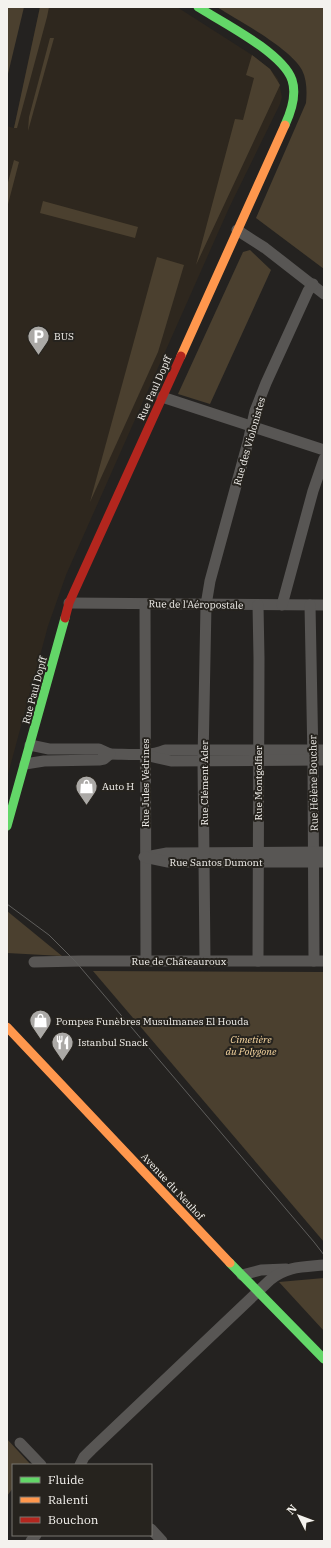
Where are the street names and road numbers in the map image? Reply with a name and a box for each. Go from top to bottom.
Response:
street label: Rue Paul Dopff [134,353,175,422]
street label: Rue des Violonistes [231,395,268,487]
street label: Rue de l'Aéropostale [148,597,244,612]
street label: Rue Paul Dopff [19,654,50,725]
street label: Rue Hélène Boucher [306,734,321,831]
street label: Rue Jules Védrines [139,739,152,827]
street label: Rue Clément Ader [198,740,211,826]
street label: Rue Montgolfier [252,745,265,820]
street label: Rue Santos Dumont [170,856,263,869]
street label: Rue de Châteauroux [132,955,227,968]
street label: Avenue du Neuhof [138,1150,207,1223]

